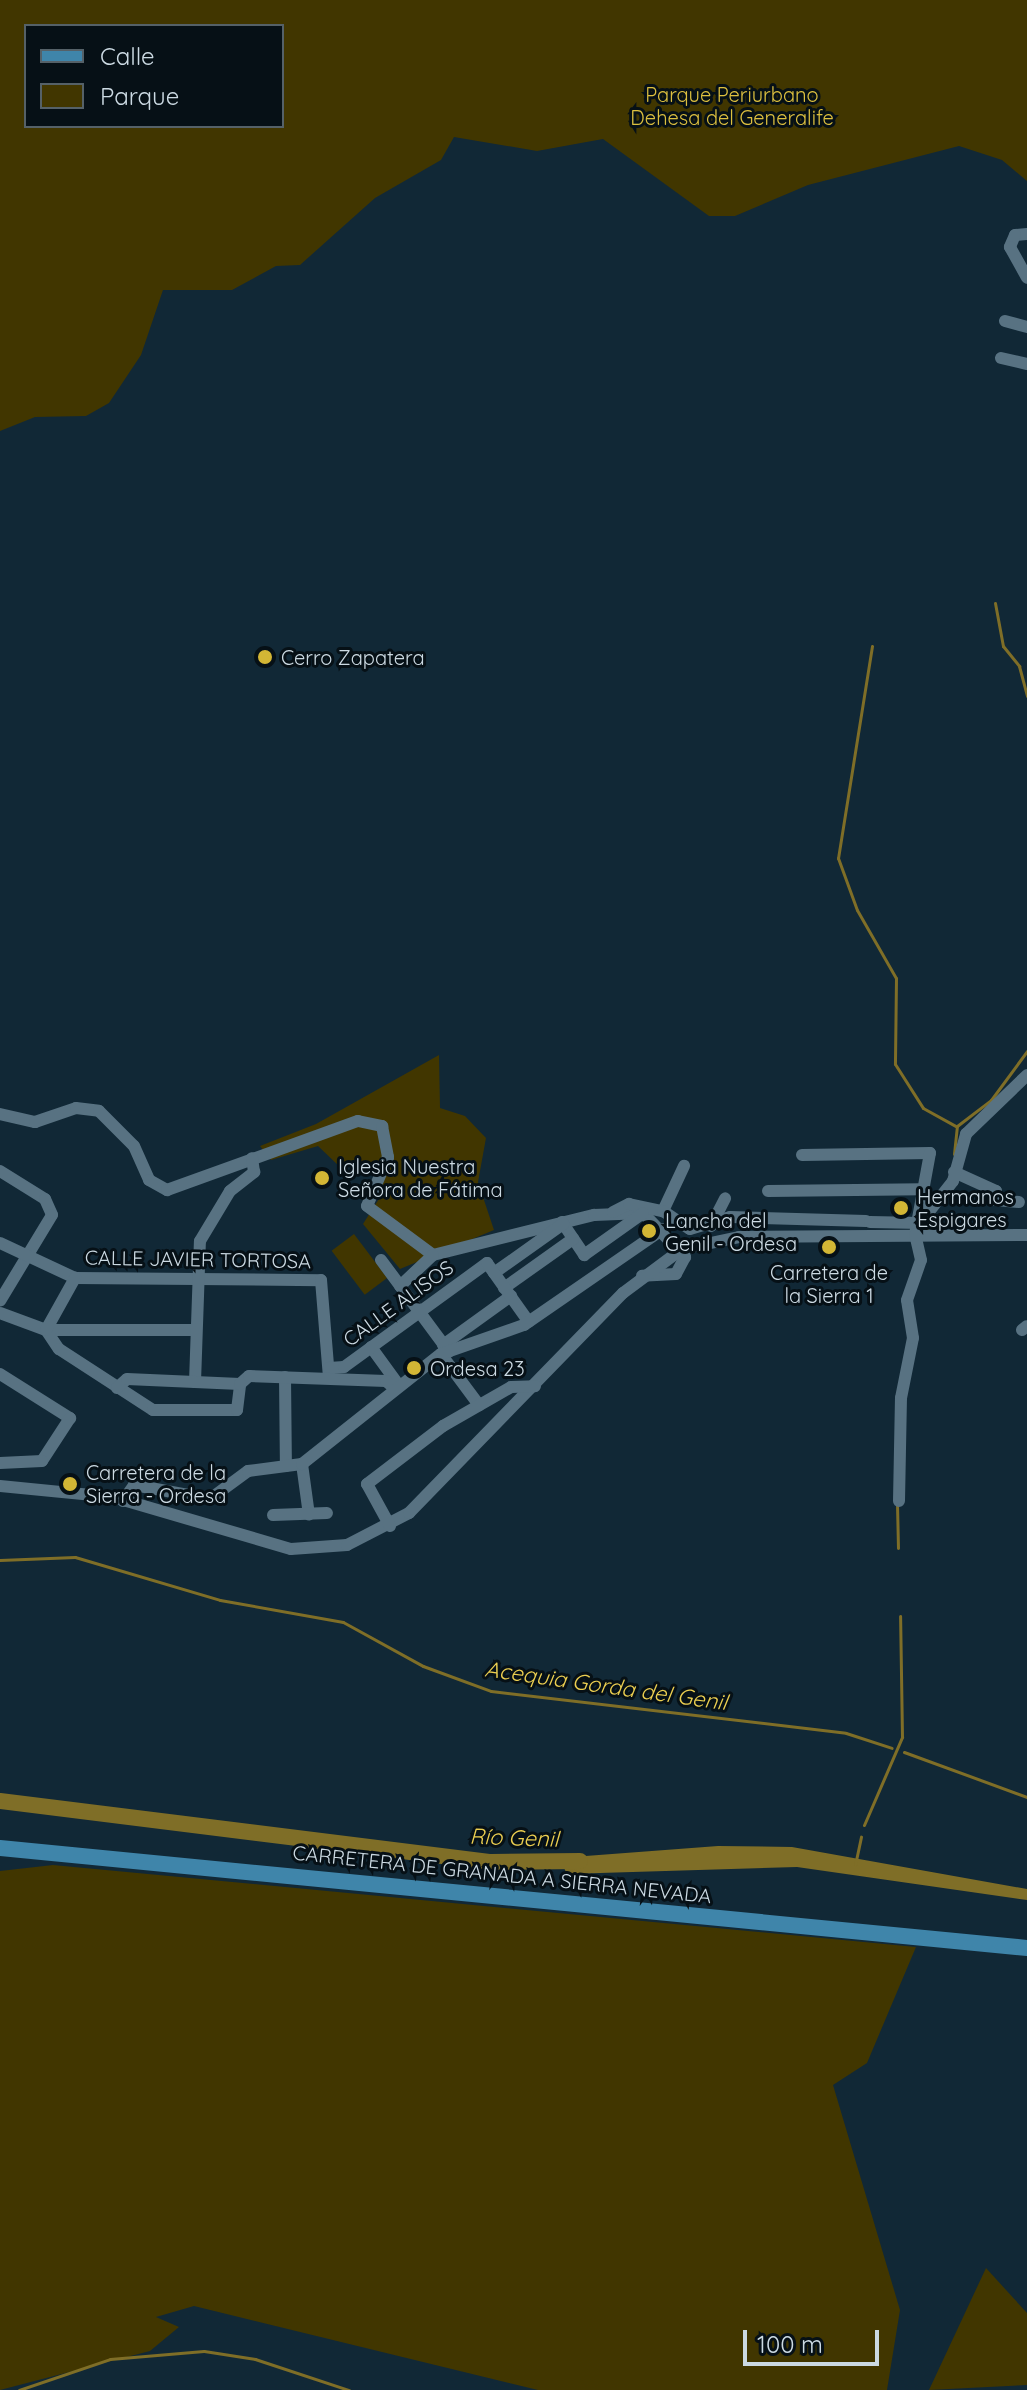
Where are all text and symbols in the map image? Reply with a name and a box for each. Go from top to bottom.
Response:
legend [24,24,284,128]
text: Calle [100,41,155,71]
text: Parque [100,81,179,111]
park label: Parque Periurbano Dehesa del Generalife [630,82,834,129]
place label: Cerro Zapatera [281,645,425,669]
marker: Cerro Zapatera [256,648,274,666]
place label: Iglesia Nuestra Señora de Fátima [338,1154,503,1201]
marker: Iglesia Nuestra Señora de Fátima [313,1169,331,1187]
place label: Hermanos Espigares [917,1184,1014,1231]
marker: Hermanos Espigares [892,1199,910,1217]
place label: Lancha del Genil - Ordesa [665,1208,797,1255]
marker: Lancha del Genil - Ordesa [640,1222,658,1240]
marker: Carretera de la Sierra 1 [820,1238,838,1256]
street label: CALLE JAVIER TORTOSA [85,1245,311,1273]
street label: CALLE ALISOS [338,1255,458,1351]
place label: Carretera de la Sierra 1 [770,1260,888,1307]
place label: Ordesa 23 [430,1356,525,1380]
marker: Ordesa 23 [405,1359,423,1377]
place label: Carretera de la Sierra - Ordesa [86,1460,226,1507]
marker: Carretera de la Sierra - Ordesa [61,1475,79,1493]
water label: Acequia Gorda del Genil [483,1656,729,1716]
water label: Río Genil [469,1823,559,1853]
street label: CARRETERA DE GRANADA A SIERRA NEVADA [291,1840,713,1908]
scale bar [747,2314,883,2364]
text: 100 m [757,2329,823,2359]

